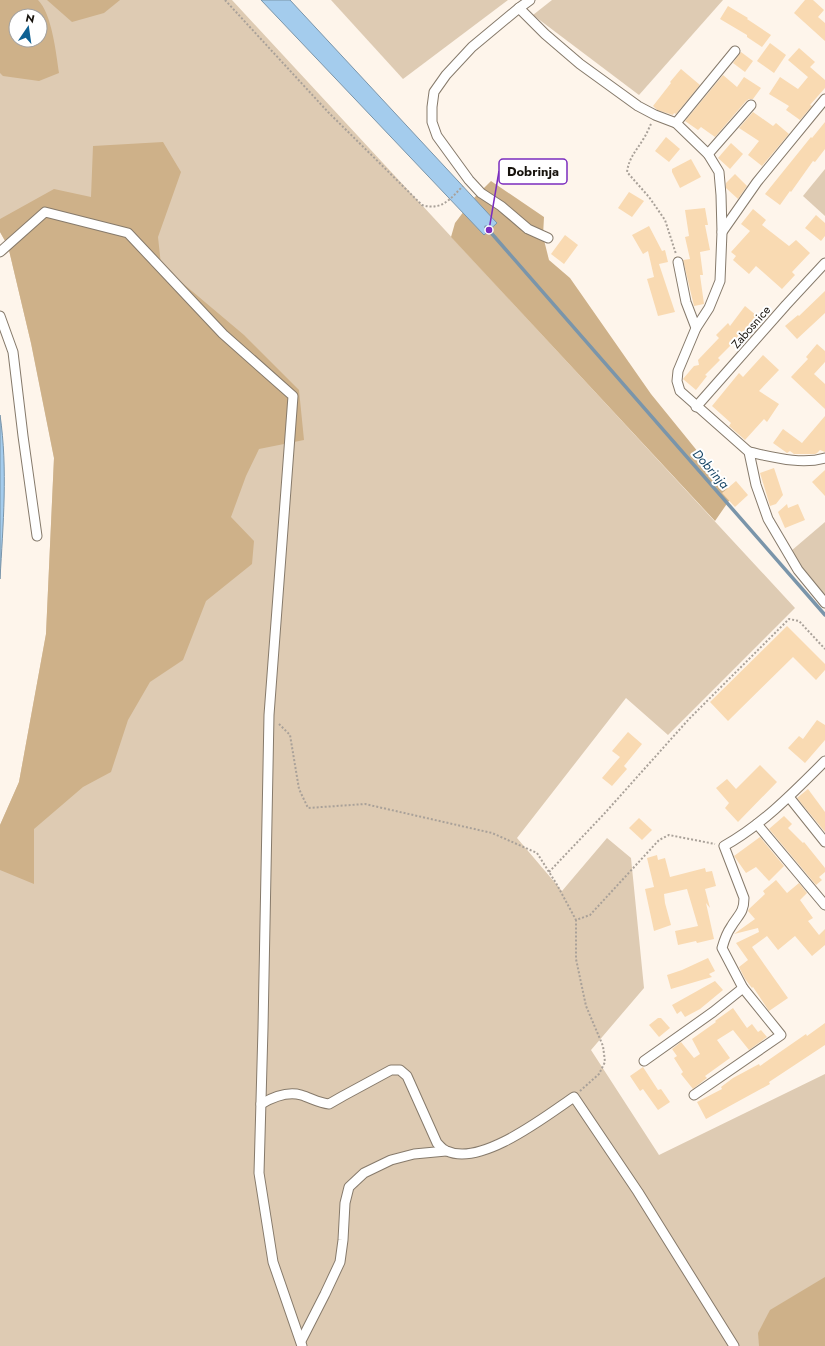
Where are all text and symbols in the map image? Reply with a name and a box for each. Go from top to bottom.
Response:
north arrow [8,8,48,48]
text: N [24,9,36,27]
callout: Dobrinja [499,159,567,184]
text: Dobrinja [507,162,559,181]
street label: Zabosnice [727,302,775,352]
water label: Dobrinja [688,445,734,493]

